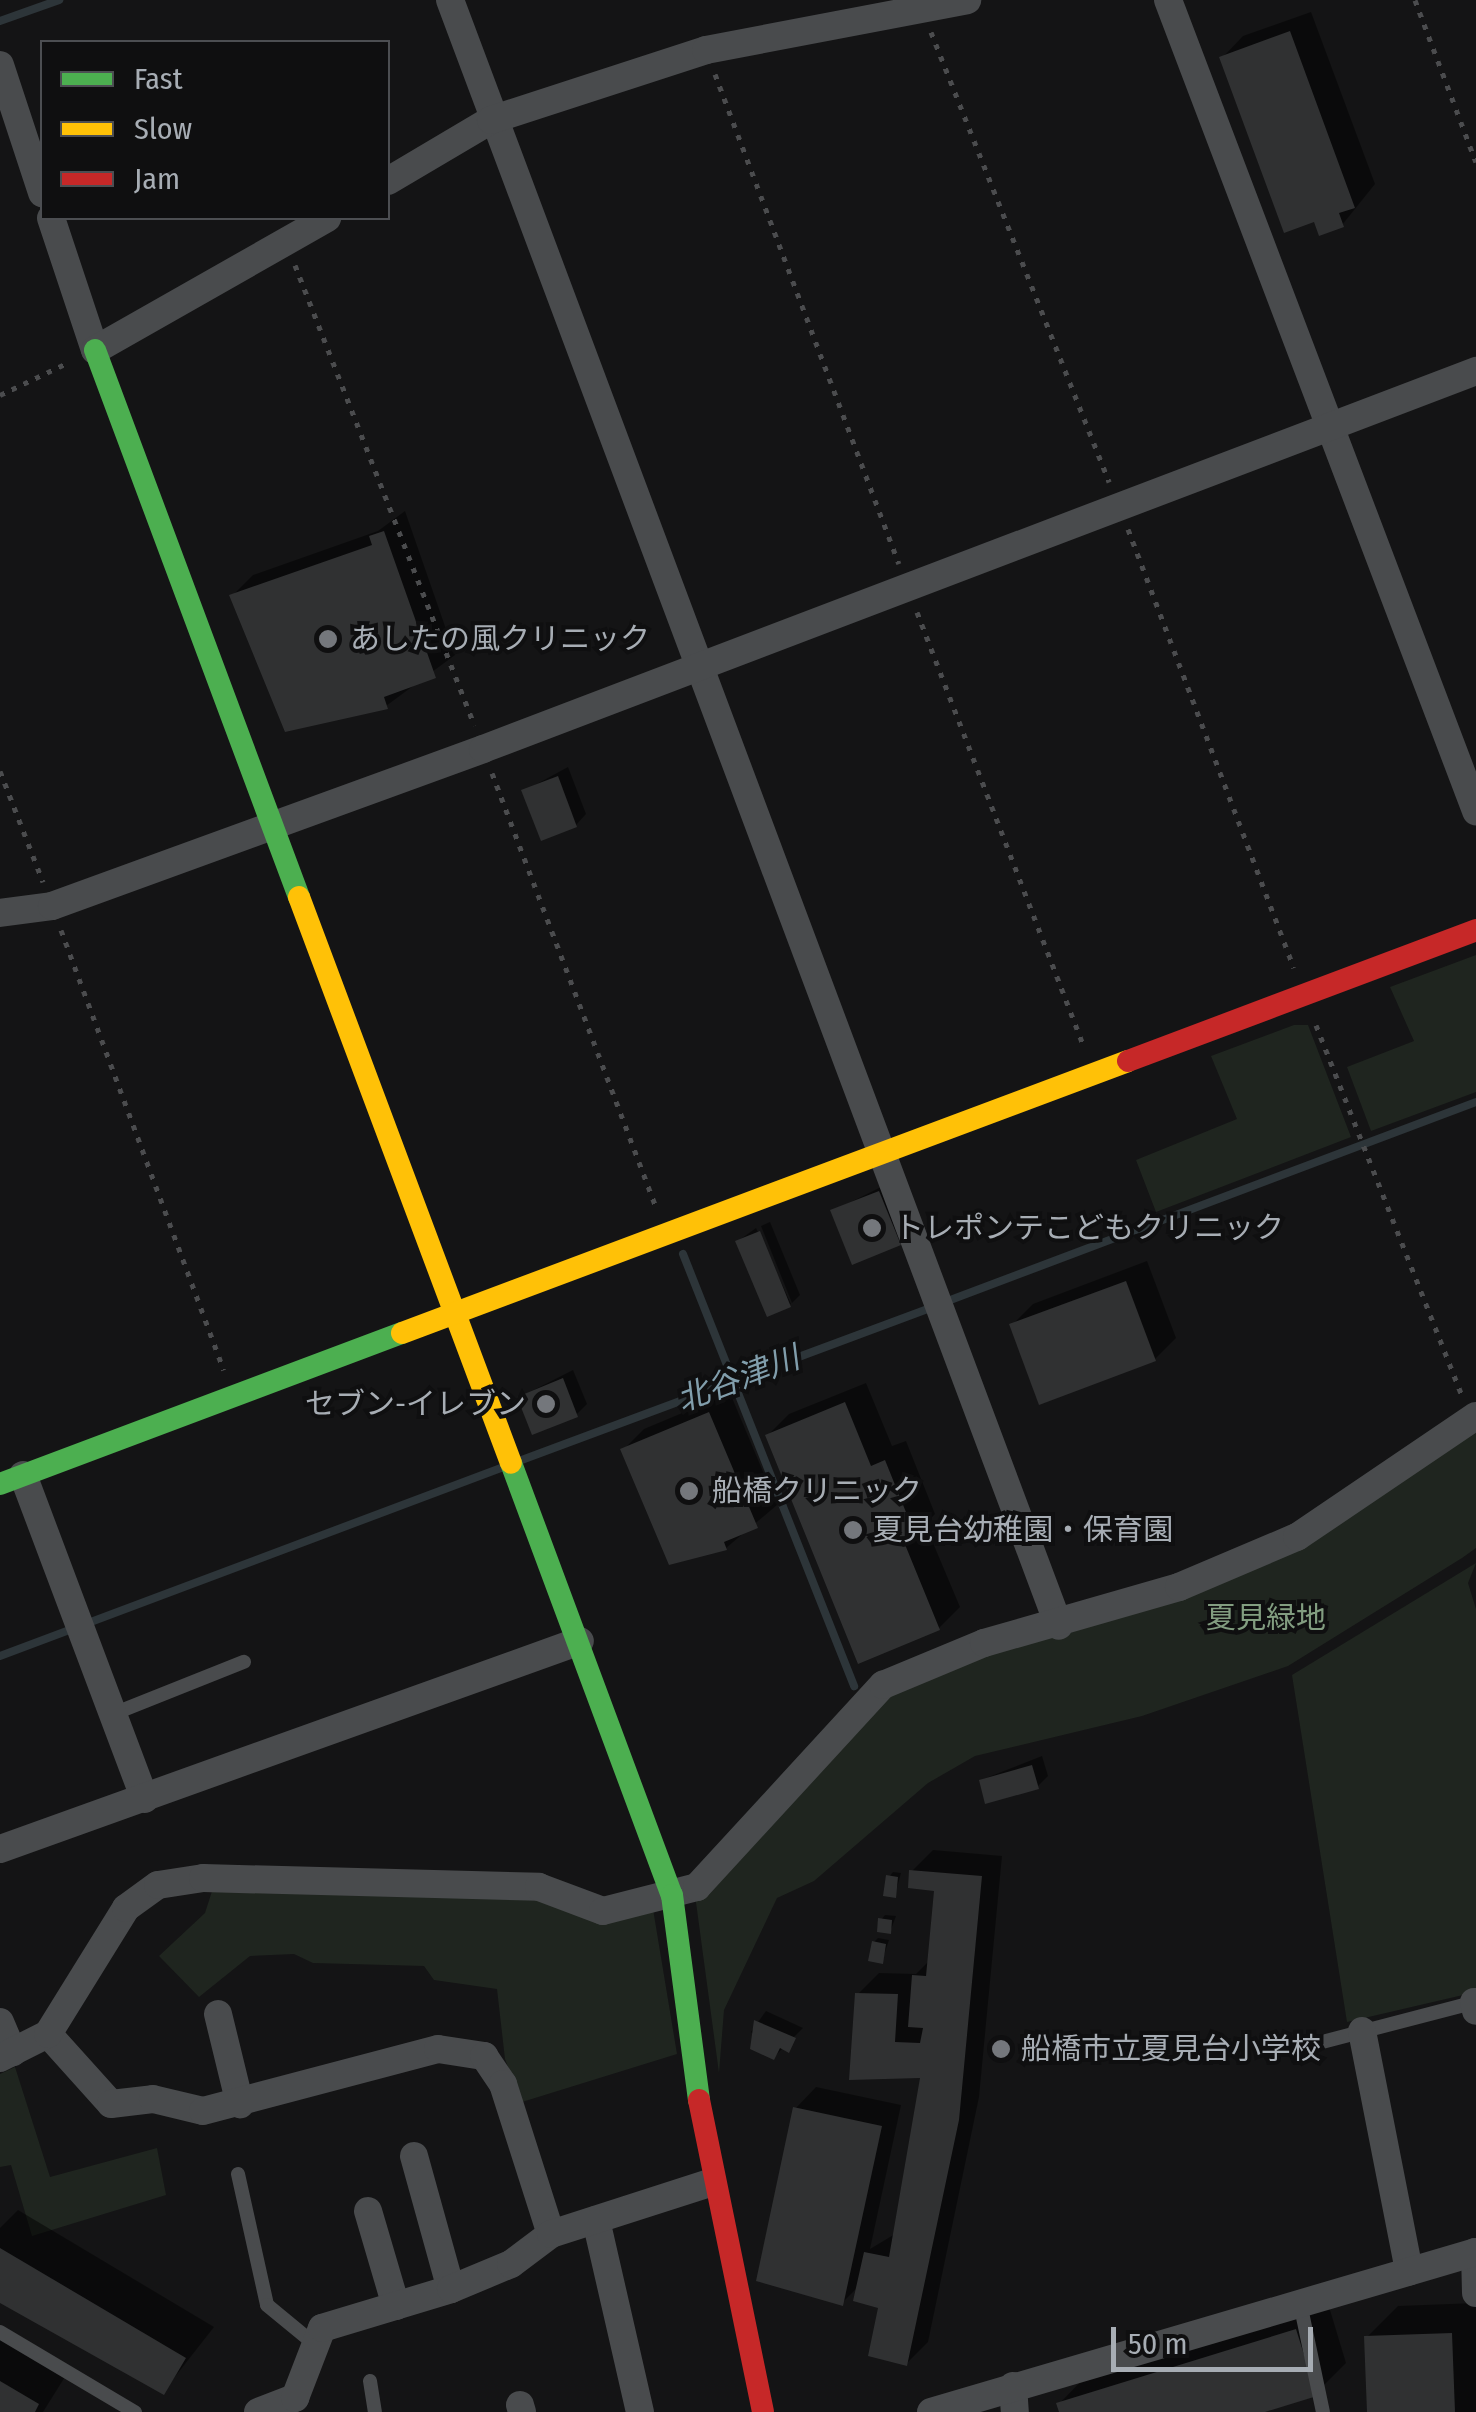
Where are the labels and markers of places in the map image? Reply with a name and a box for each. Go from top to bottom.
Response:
place label: あしたの風クリニック [350,621,650,657]
marker: あしたの風クリニック [315,626,341,652]
place label: トレポンテこどもクリニック [894,1210,1284,1246]
marker: トレポンテこどもクリニック [859,1215,885,1241]
place label: セブン-イレブン [305,1386,526,1422]
marker: セブン-イレブン [535,1393,557,1415]
place label: 船橋クリニック [712,1473,922,1509]
marker: 船橋クリニック [676,1478,702,1504]
place label: 夏見台幼稚園・保育園 [873,1512,1173,1548]
marker: 夏見台幼稚園・保育園 [842,1519,864,1541]
place label: 船橋市立夏見台小学校 [1021,2031,1321,2067]
marker: 船橋市立夏見台小学校 [990,2038,1012,2060]

